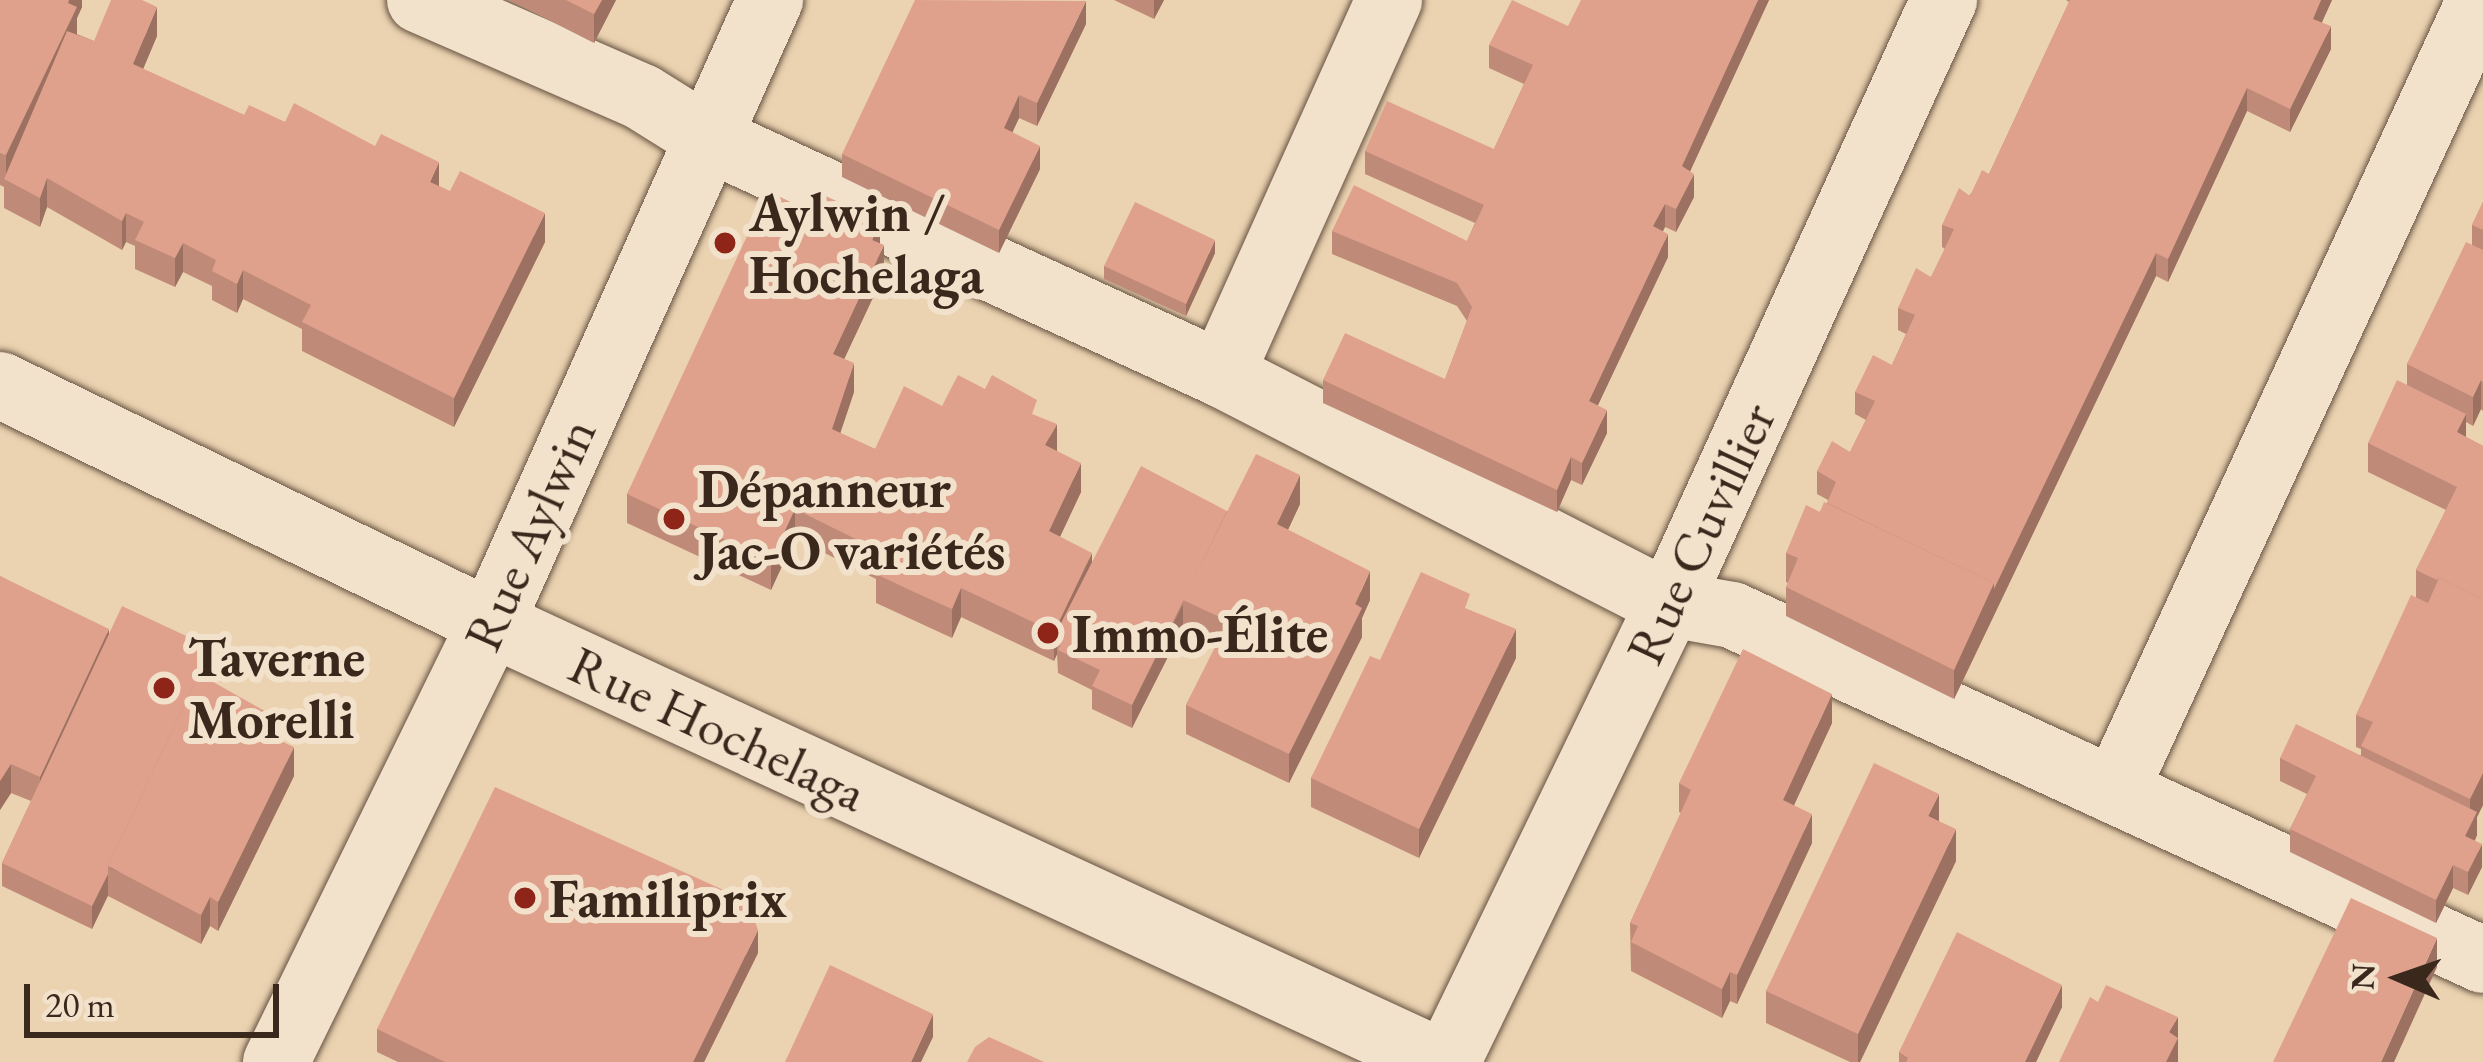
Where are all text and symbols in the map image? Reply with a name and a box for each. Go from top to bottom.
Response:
place label: Aylwin / Hochelaga [749,180,984,306]
marker: Aylwin / Hochelaga [712,230,738,256]
street label: Rue Cuvillier [1611,392,1789,674]
street label: Rue Aylwin [449,408,609,660]
place label: Dépanneur Jac-O variétés [698,456,1005,582]
marker: Dépanneur Jac-O variétés [661,506,687,532]
place label: Immo-Élite [1072,601,1328,665]
marker: Immo-Élite [1035,620,1061,646]
place label: Taverne Morelli [188,625,365,752]
street label: Rue Hochelaga [559,631,877,825]
marker: Taverne Morelli [151,675,177,701]
place label: Familiprix [549,866,787,930]
marker: Familiprix [512,885,538,911]
north arrow [2339,918,2459,1038]
scale bar [30,960,285,1034]
text: N [2341,963,2384,991]
text: 20 m [45,981,115,1028]

